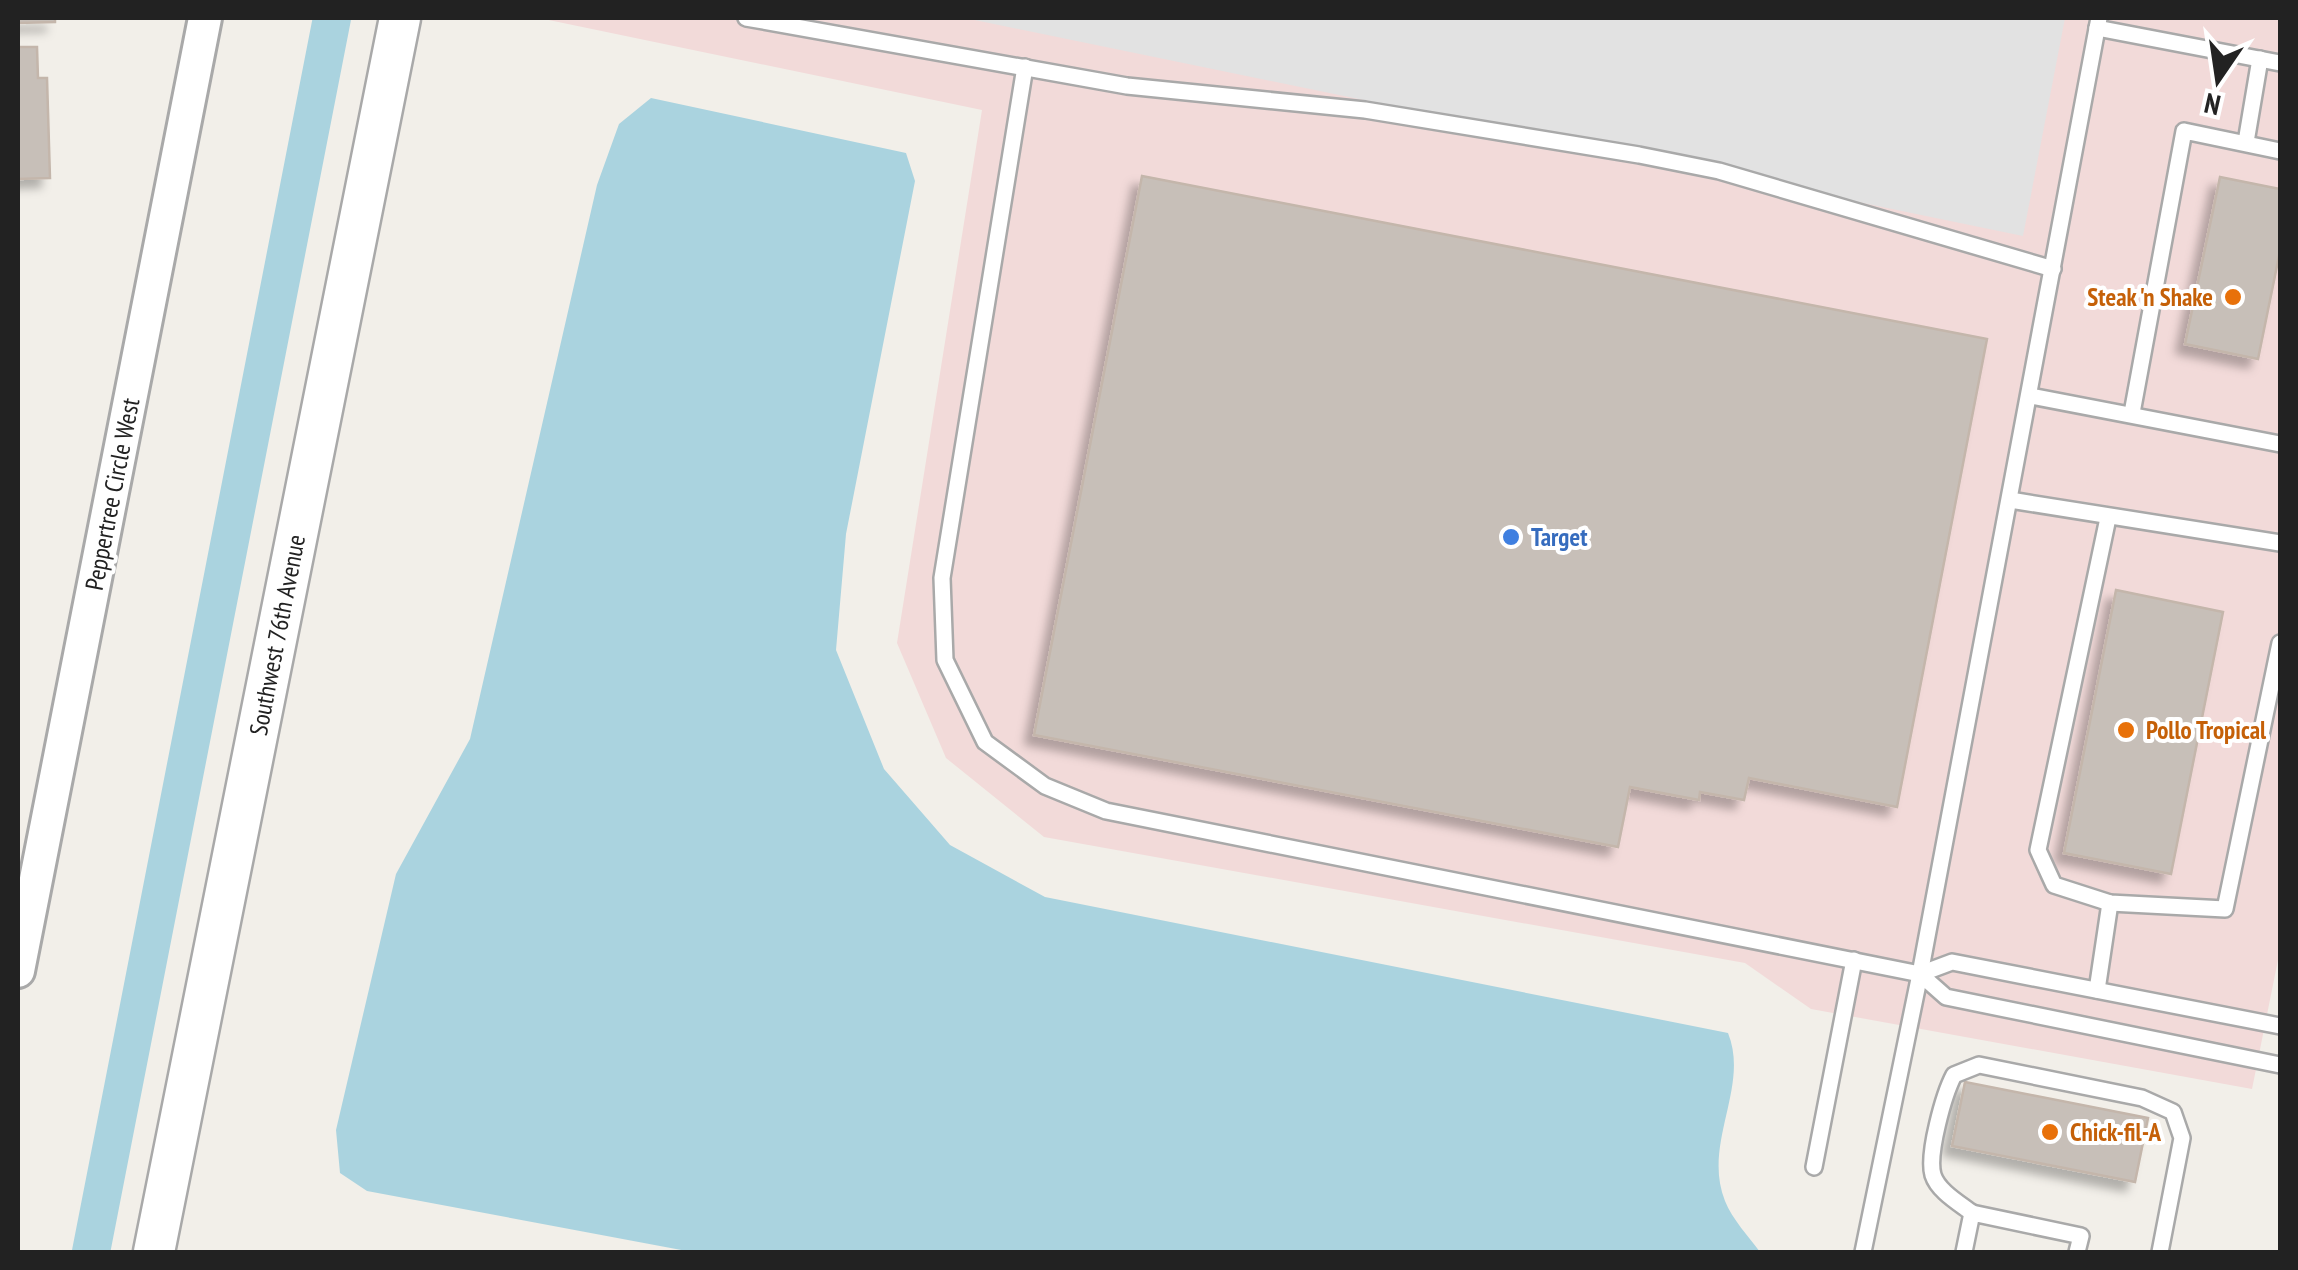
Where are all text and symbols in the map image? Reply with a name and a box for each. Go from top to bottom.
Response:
north arrow [2168,30,2268,130]
text: N [2201,85,2224,125]
place label: Steak 'n Shake [2087,281,2213,313]
marker: Steak 'n Shake [2222,286,2244,308]
street label: Peppertree Circle West [78,395,146,593]
place label: Target [1531,521,1588,553]
marker: Target [1500,526,1522,548]
street label: Southwest 76th Avenue [242,532,312,738]
place label: Pollo Tropical [2146,714,2267,746]
marker: Pollo Tropical [2115,719,2137,741]
place label: Chick-fil-A [2070,1116,2162,1148]
marker: Chick-fil-A [2039,1121,2061,1143]

